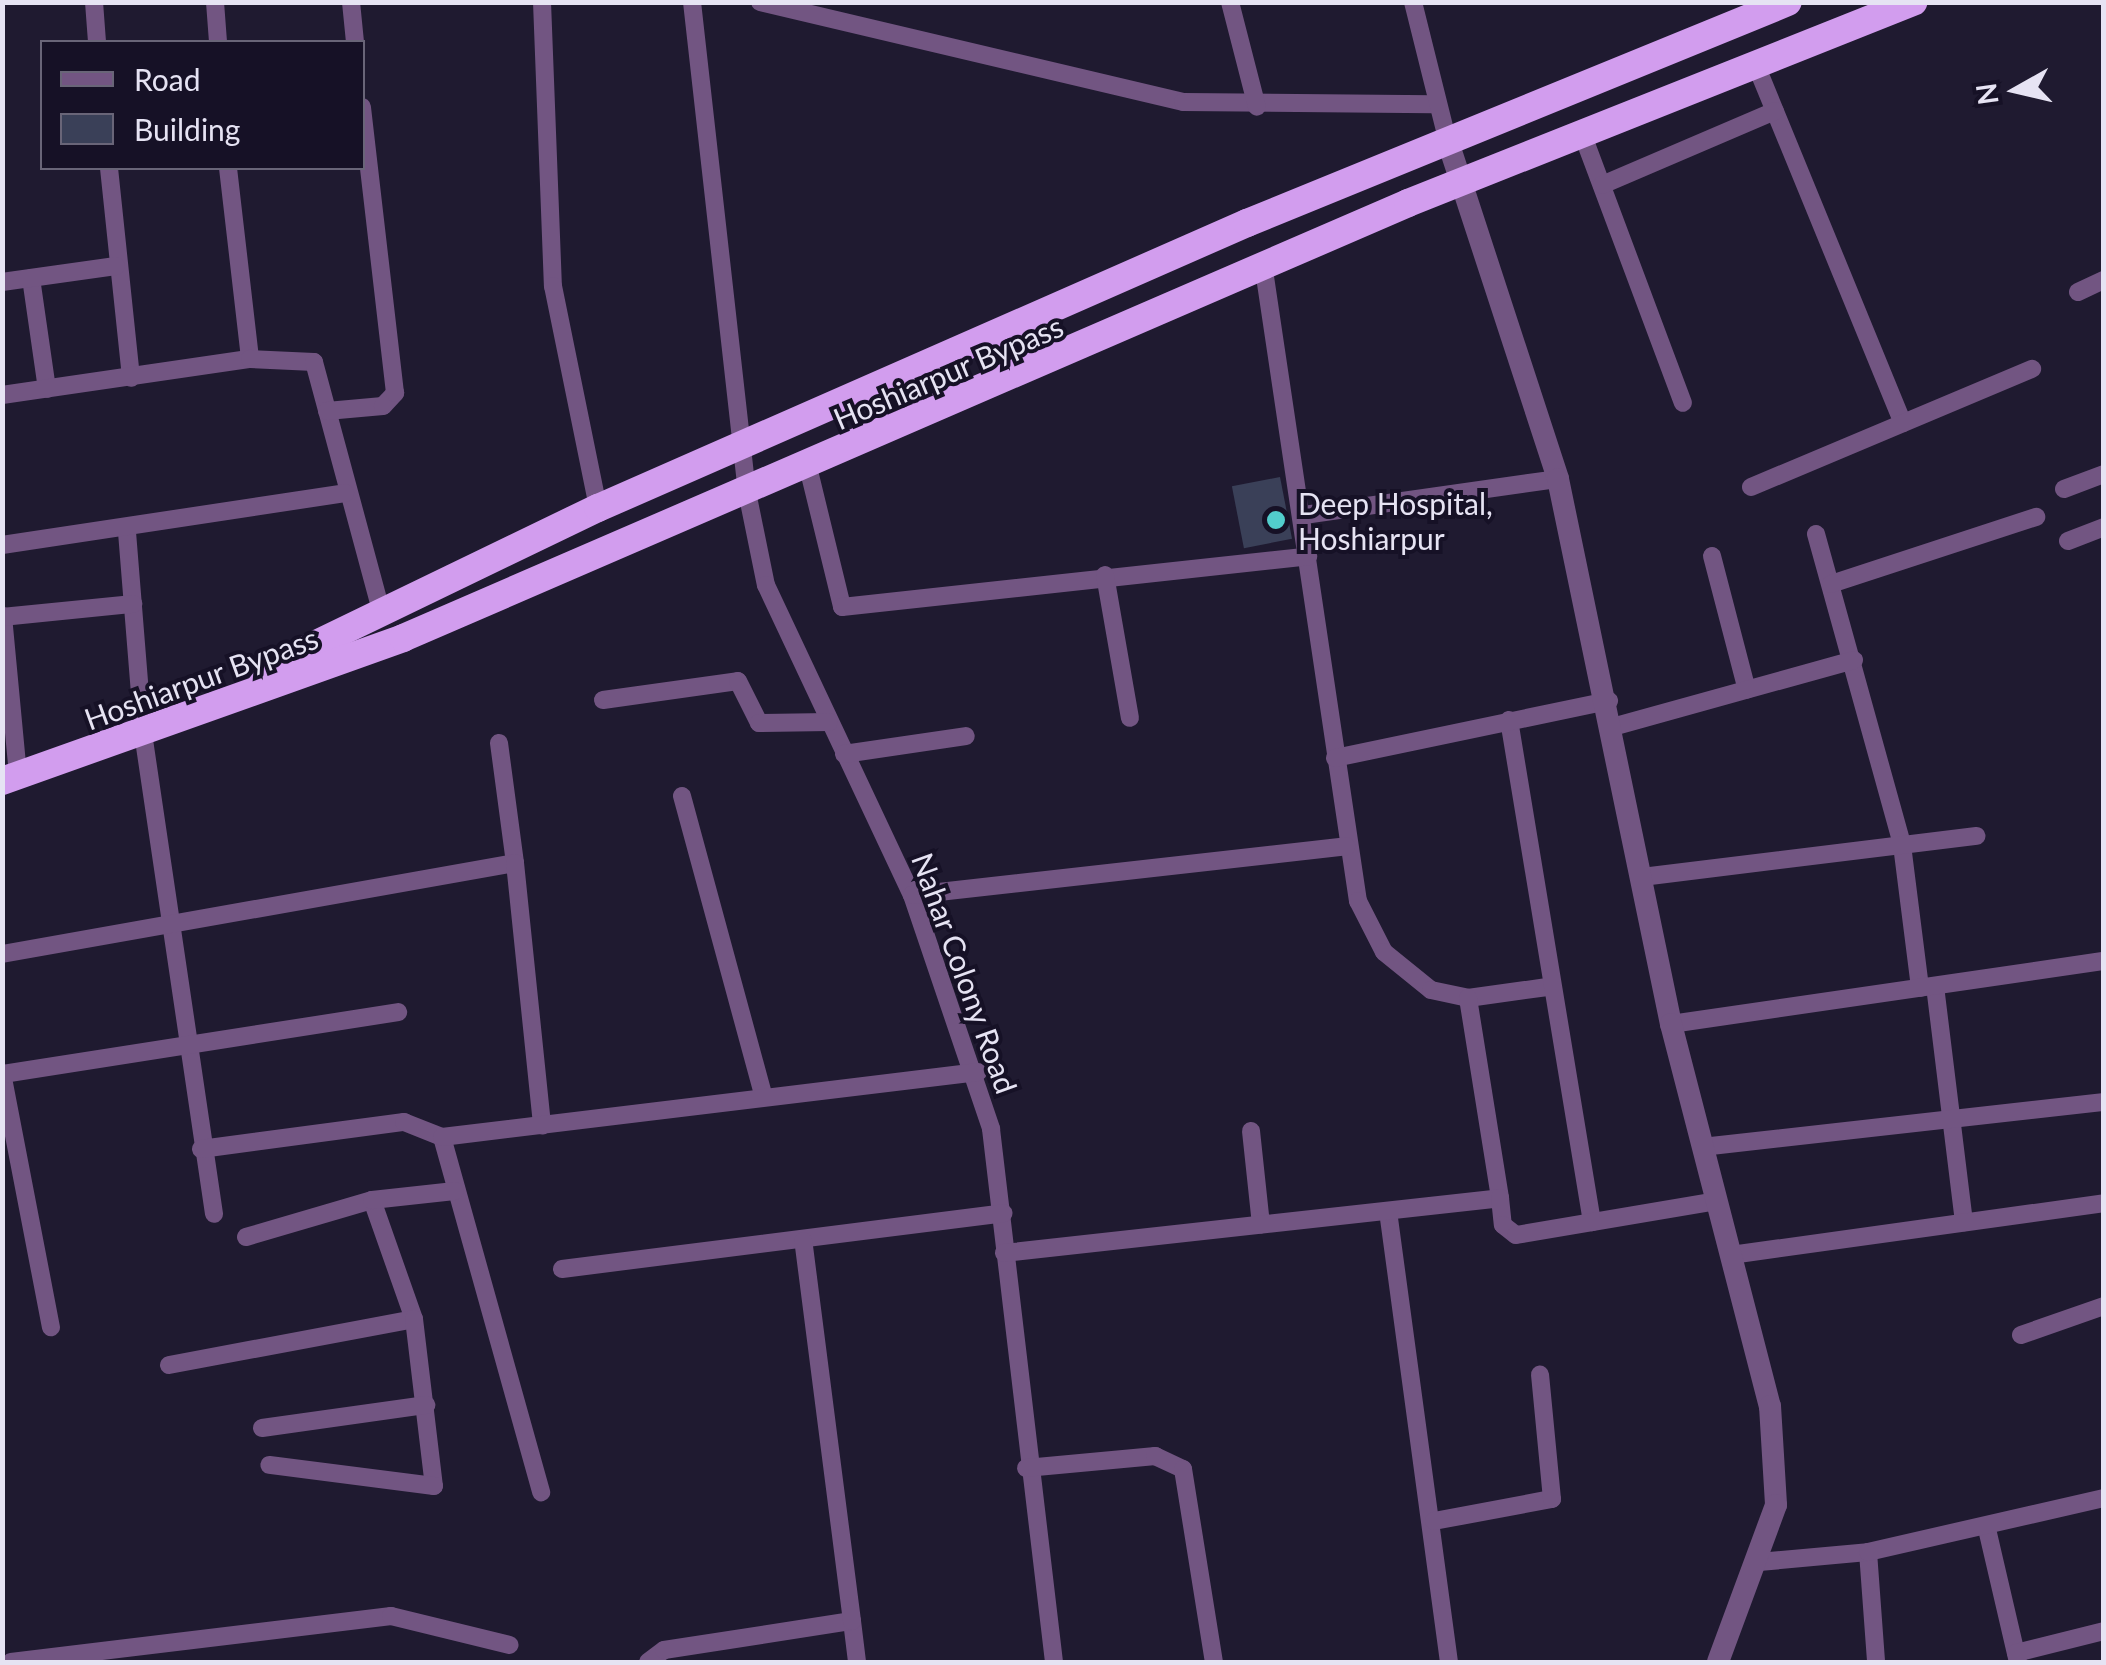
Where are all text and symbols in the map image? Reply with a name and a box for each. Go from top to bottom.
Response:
legend [40,40,365,170]
north arrow [1966,40,2066,140]
text: Road [134,61,201,97]
text: N [1968,81,2005,107]
text: Building [134,111,240,147]
street label: Hoshiarpur Bypass [827,307,1069,437]
place label: Deep Hospital, Hoshiarpur [1298,485,1493,556]
marker: Deep Hospital, Hoshiarpur [1263,507,1289,533]
street label: Hoshiarpur Bypass [79,619,323,737]
street label: Nahar Colony Road [905,847,1025,1099]

